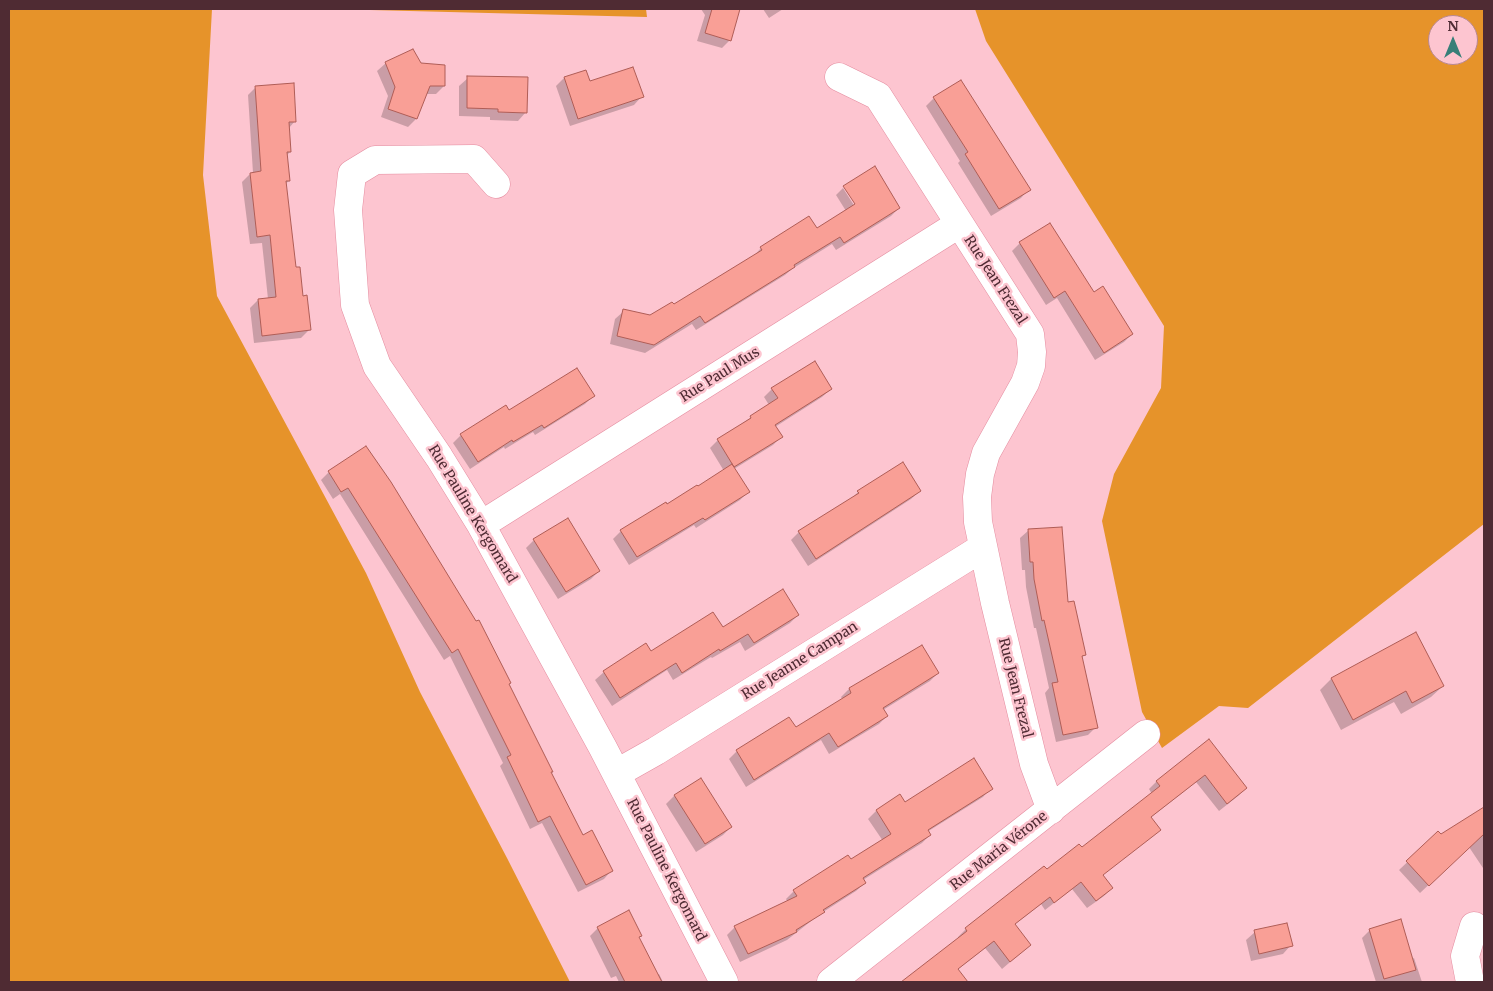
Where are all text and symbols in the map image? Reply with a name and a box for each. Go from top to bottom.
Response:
north arrow [1428,15,1478,65]
text: N [1447,17,1459,35]
street label: Rue Jean Frezal [960,232,1030,328]
street label: Rue Paul Mus [677,344,763,406]
street label: Rue Pauline Kergomard [424,442,520,586]
street label: Rue Jeanne Campan [739,618,861,704]
street label: Rue Jean Frezal [994,636,1036,740]
street label: Rue Pauline Kergomard [623,796,709,944]
street label: Rue Maria Vérone [947,808,1051,894]

